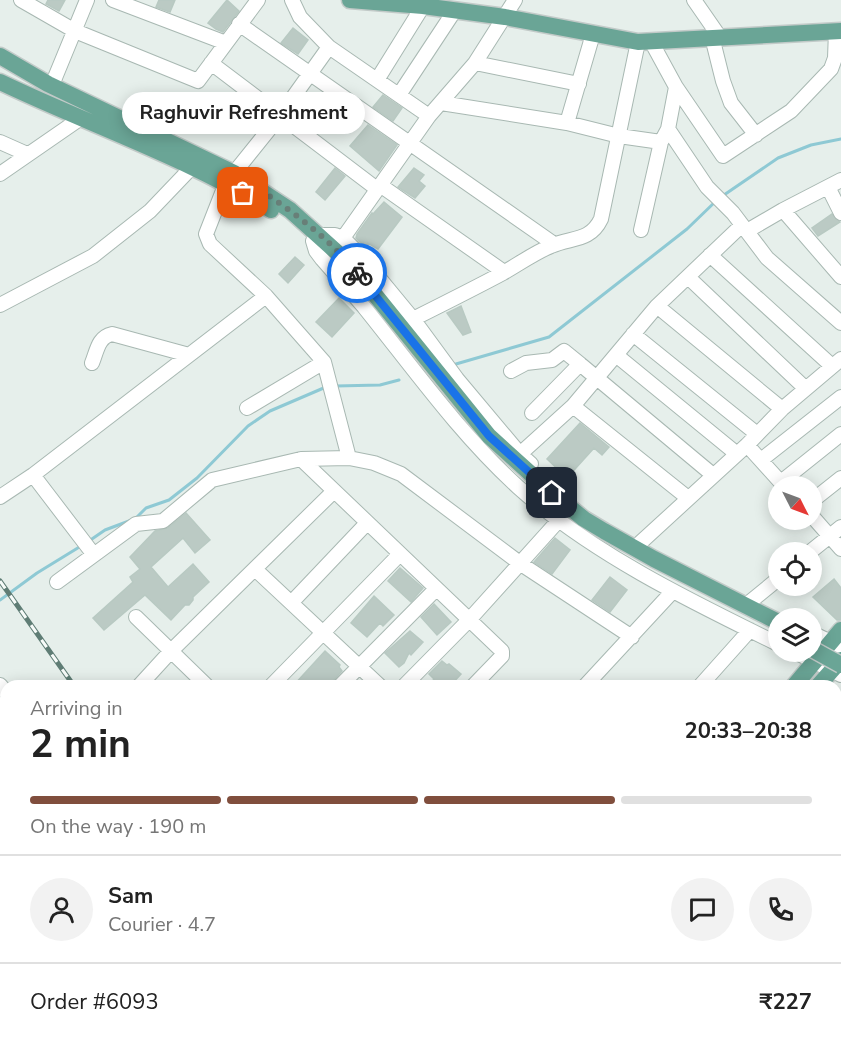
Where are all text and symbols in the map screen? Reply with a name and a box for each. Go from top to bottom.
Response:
callout: Raghuvir Refreshment [122,91,364,133]
text: Raghuvir Refreshment [139,99,348,126]
pin [217,167,268,218]
icon: bag [226,176,259,209]
courier [327,243,387,303]
icon: bike [341,257,374,290]
pin [526,467,577,518]
icon: home [535,476,568,509]
north arrow [768,476,822,530]
map controls [768,476,822,662]
button: locate [768,542,822,596]
button: layers [768,608,822,662]
text: Arriving in [30,695,123,722]
text: 20:33–20:38 [684,716,812,746]
text: 2 min [30,718,131,771]
text: On the way · 190 m [30,813,206,840]
button: person [30,878,93,941]
button: chat [671,878,734,941]
button: phone [749,878,812,941]
text: Sam [108,881,153,911]
text: Courier · 4.7 [108,911,216,938]
text: Order #6093 [30,987,159,1017]
text: ₹227 [759,987,812,1017]

